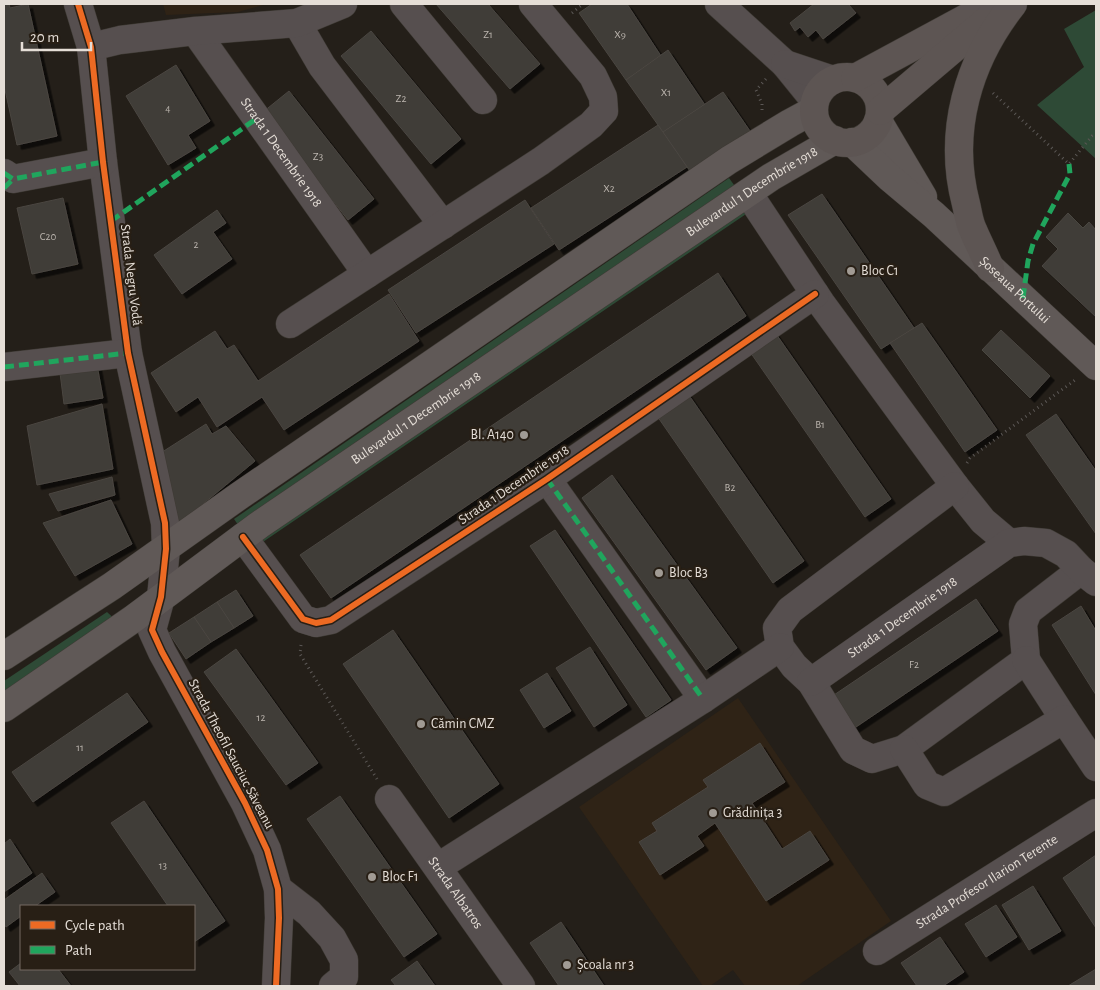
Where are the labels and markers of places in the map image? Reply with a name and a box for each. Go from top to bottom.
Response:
place label: Bloc C1 [861,264,899,278]
marker: Bloc C1 [845,265,857,277]
place label: Bl. A140 [470,428,514,442]
marker: Bl. A140 [518,429,530,441]
place label: Bloc B3 [669,566,708,580]
marker: Bloc B3 [653,567,665,579]
place label: Cămin CMZ [431,717,494,731]
marker: Cămin CMZ [415,718,427,730]
place label: Grădinița 3 [723,806,782,821]
marker: Grădinița 3 [707,807,719,819]
place label: Bloc F1 [382,870,418,884]
marker: Bloc F1 [366,871,378,883]
place label: Școala nr 3 [577,958,634,973]
marker: Școala nr 3 [561,959,573,971]

